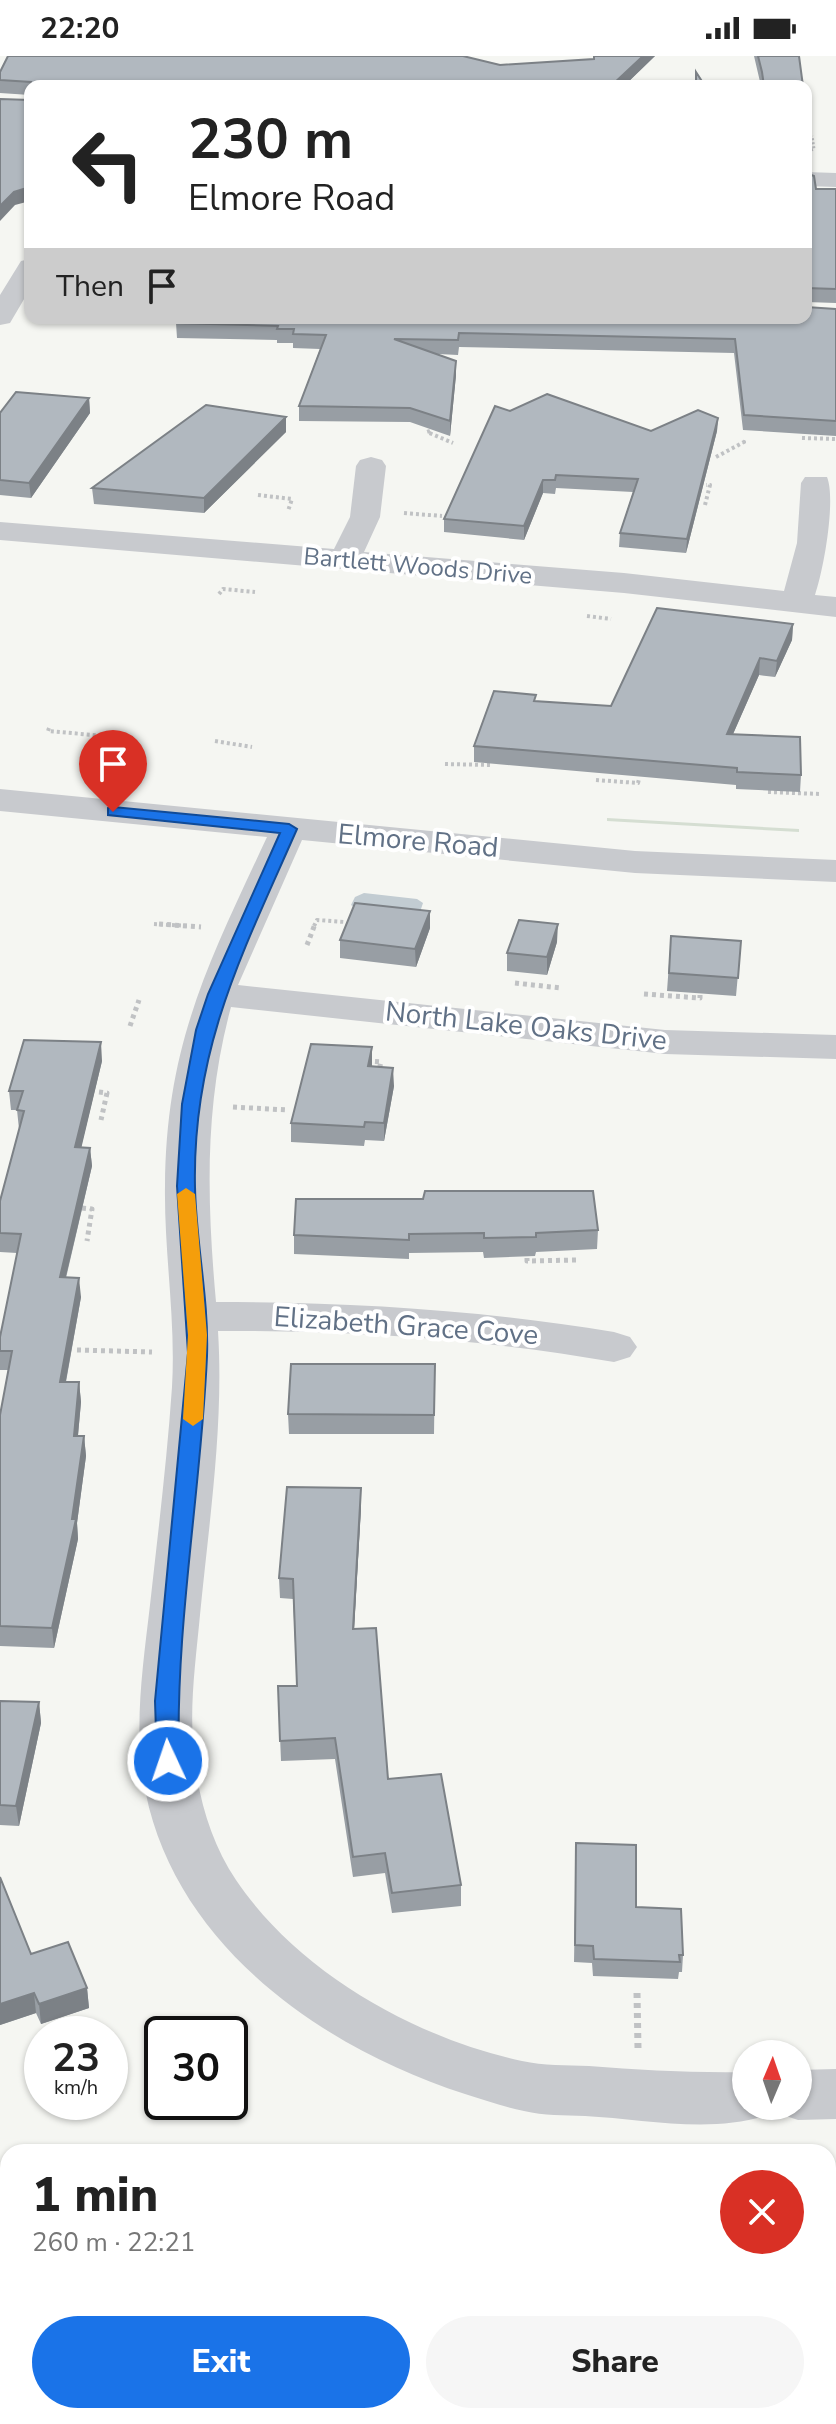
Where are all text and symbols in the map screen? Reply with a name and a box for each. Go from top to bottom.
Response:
text: 22:20 [40,8,119,49]
text: 230 m [188,101,353,178]
icon: left [56,112,160,216]
text: Elmore Road [188,174,395,223]
icon: arrive [140,264,184,308]
text: Then [56,266,124,307]
street label: Bartlett Woods Drive [302,540,534,592]
pin [79,730,147,812]
icon: arrive [91,742,135,786]
street label: Elmore Road [336,815,500,867]
street label: North Lake Oaks Drive [383,992,669,1060]
street label: Elizabeth Grace Cove [272,1298,540,1354]
position arrow [126,1719,210,1803]
speed limit sign: 30 [144,2016,248,2120]
text: 23 [52,2031,100,2085]
north arrow [732,2040,812,2120]
map controls [732,2040,812,2120]
text: km/h [54,2074,98,2101]
text: 1 min [32,2162,158,2228]
button: close [720,2170,804,2254]
text: 260 m · 22:21 [32,2225,195,2260]
button: Exit [32,2316,410,2408]
button: Share [426,2316,804,2408]

